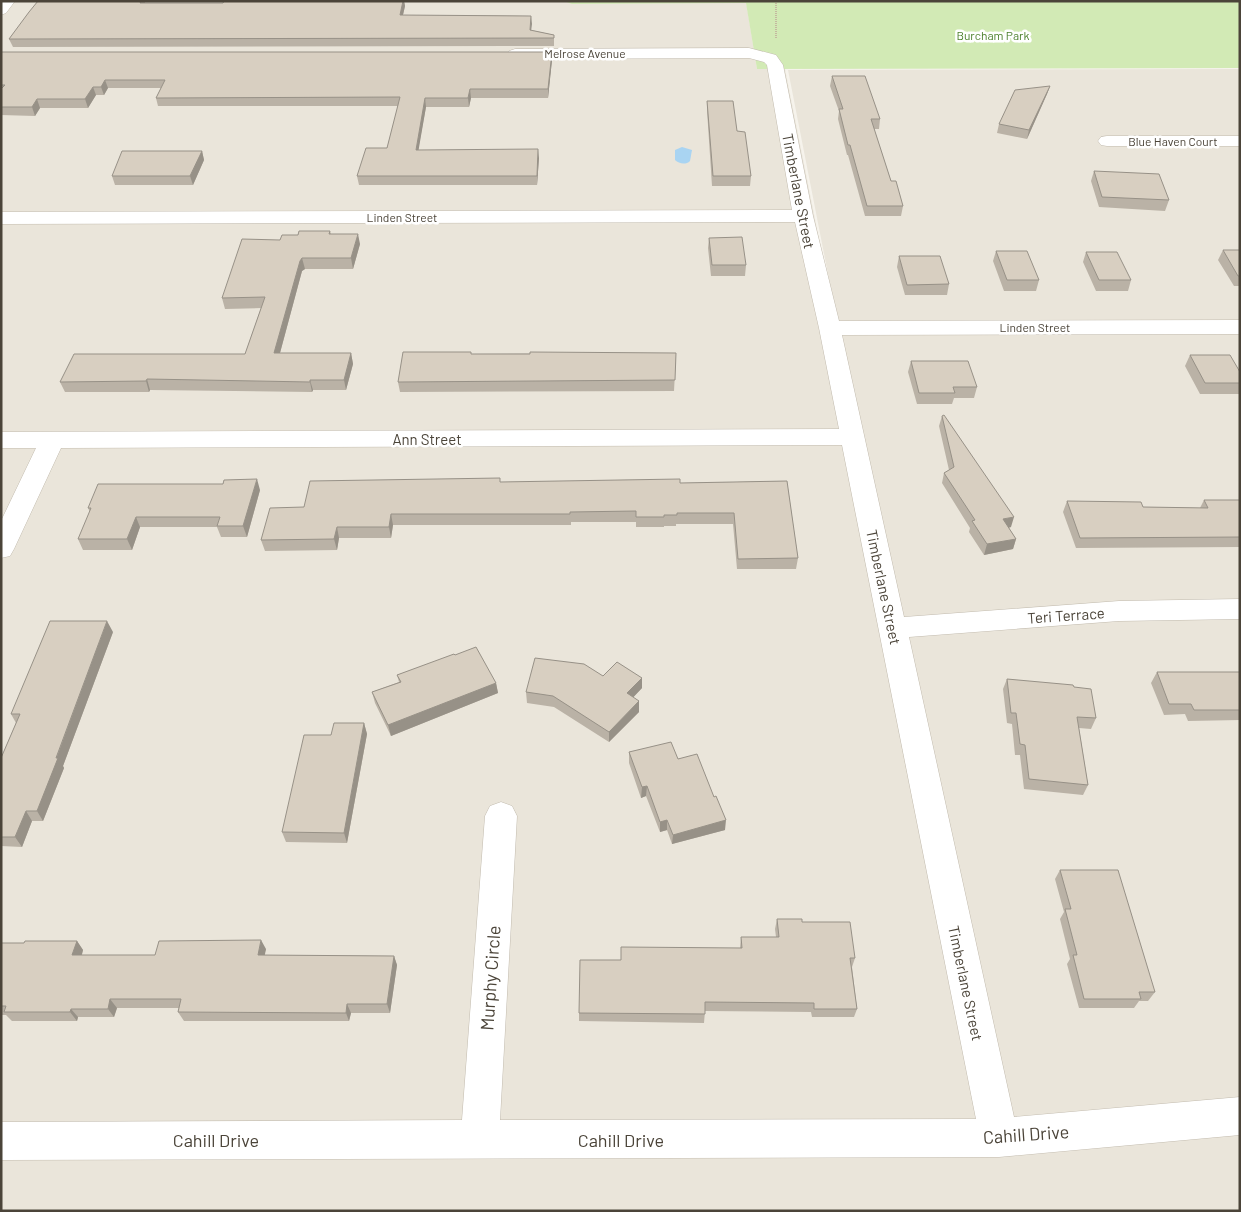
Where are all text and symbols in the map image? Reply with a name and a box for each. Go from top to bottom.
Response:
park label: Burcham Park [957,28,1029,42]
street label: Melrose Avenue [544,46,626,60]
street label: Timberlane Street [779,132,819,250]
street label: Blue Haven Court [1128,134,1218,148]
street label: Linden Street [367,210,437,224]
street label: Linden Street [1000,320,1070,334]
street label: Ann Street [392,430,462,448]
street label: Timberlane Street [863,528,905,646]
street label: Teri Terrace [1027,603,1105,627]
street label: Timberlane Street [945,924,987,1042]
street label: Murphy Circle [475,925,505,1031]
street label: Cahill Drive [982,1120,1070,1148]
street label: Cahill Drive [173,1129,259,1151]
street label: Cahill Drive [578,1129,664,1151]

